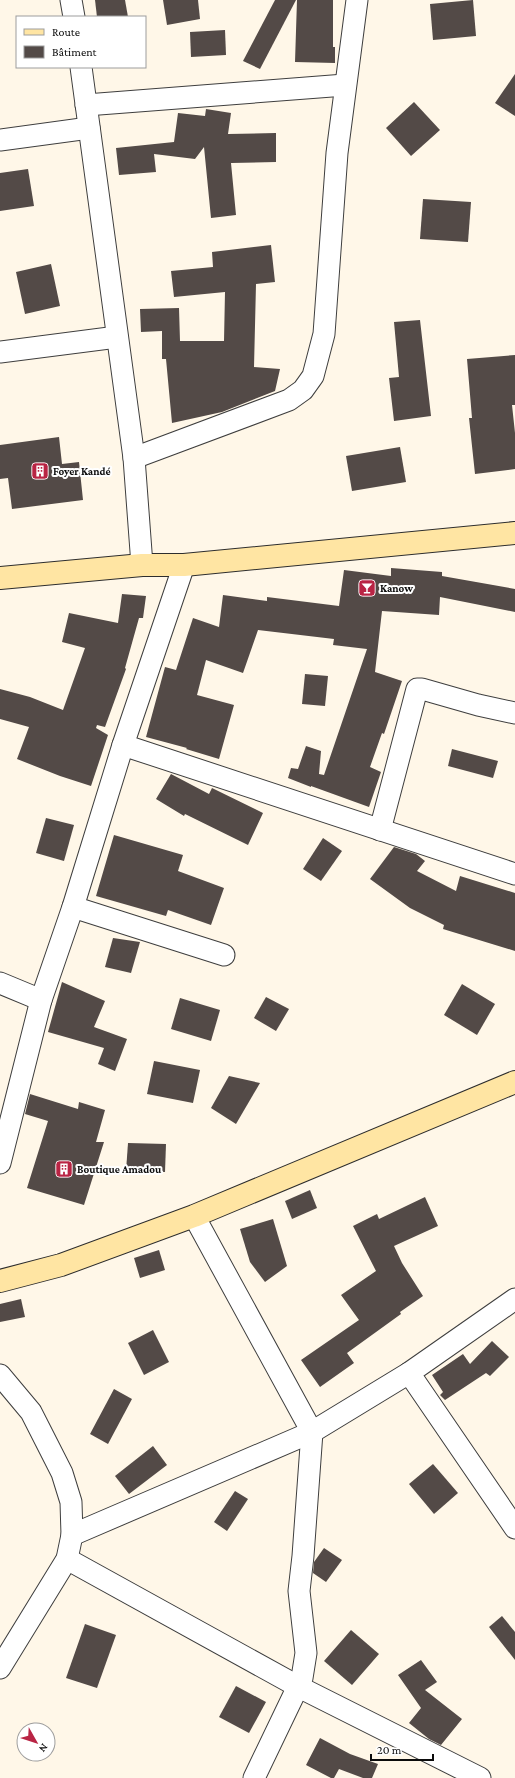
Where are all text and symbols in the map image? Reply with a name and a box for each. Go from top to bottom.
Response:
legend [16,16,146,68]
text: Route [52,25,80,39]
text: Bâtiment [52,45,98,59]
building icon: Foyer Kandé [30,461,50,481]
place label: Foyer Kandé [53,465,111,477]
bar icon: Kanow [357,578,377,598]
place label: Kanow [380,582,413,594]
building icon: Boutique Amadou [54,1159,74,1179]
place label: Boutique Amadou [77,1163,162,1175]
north arrow [16,1722,56,1762]
scale bar [371,1736,433,1762]
text: N [36,1742,51,1755]
text: 20 m [377,1743,402,1757]

